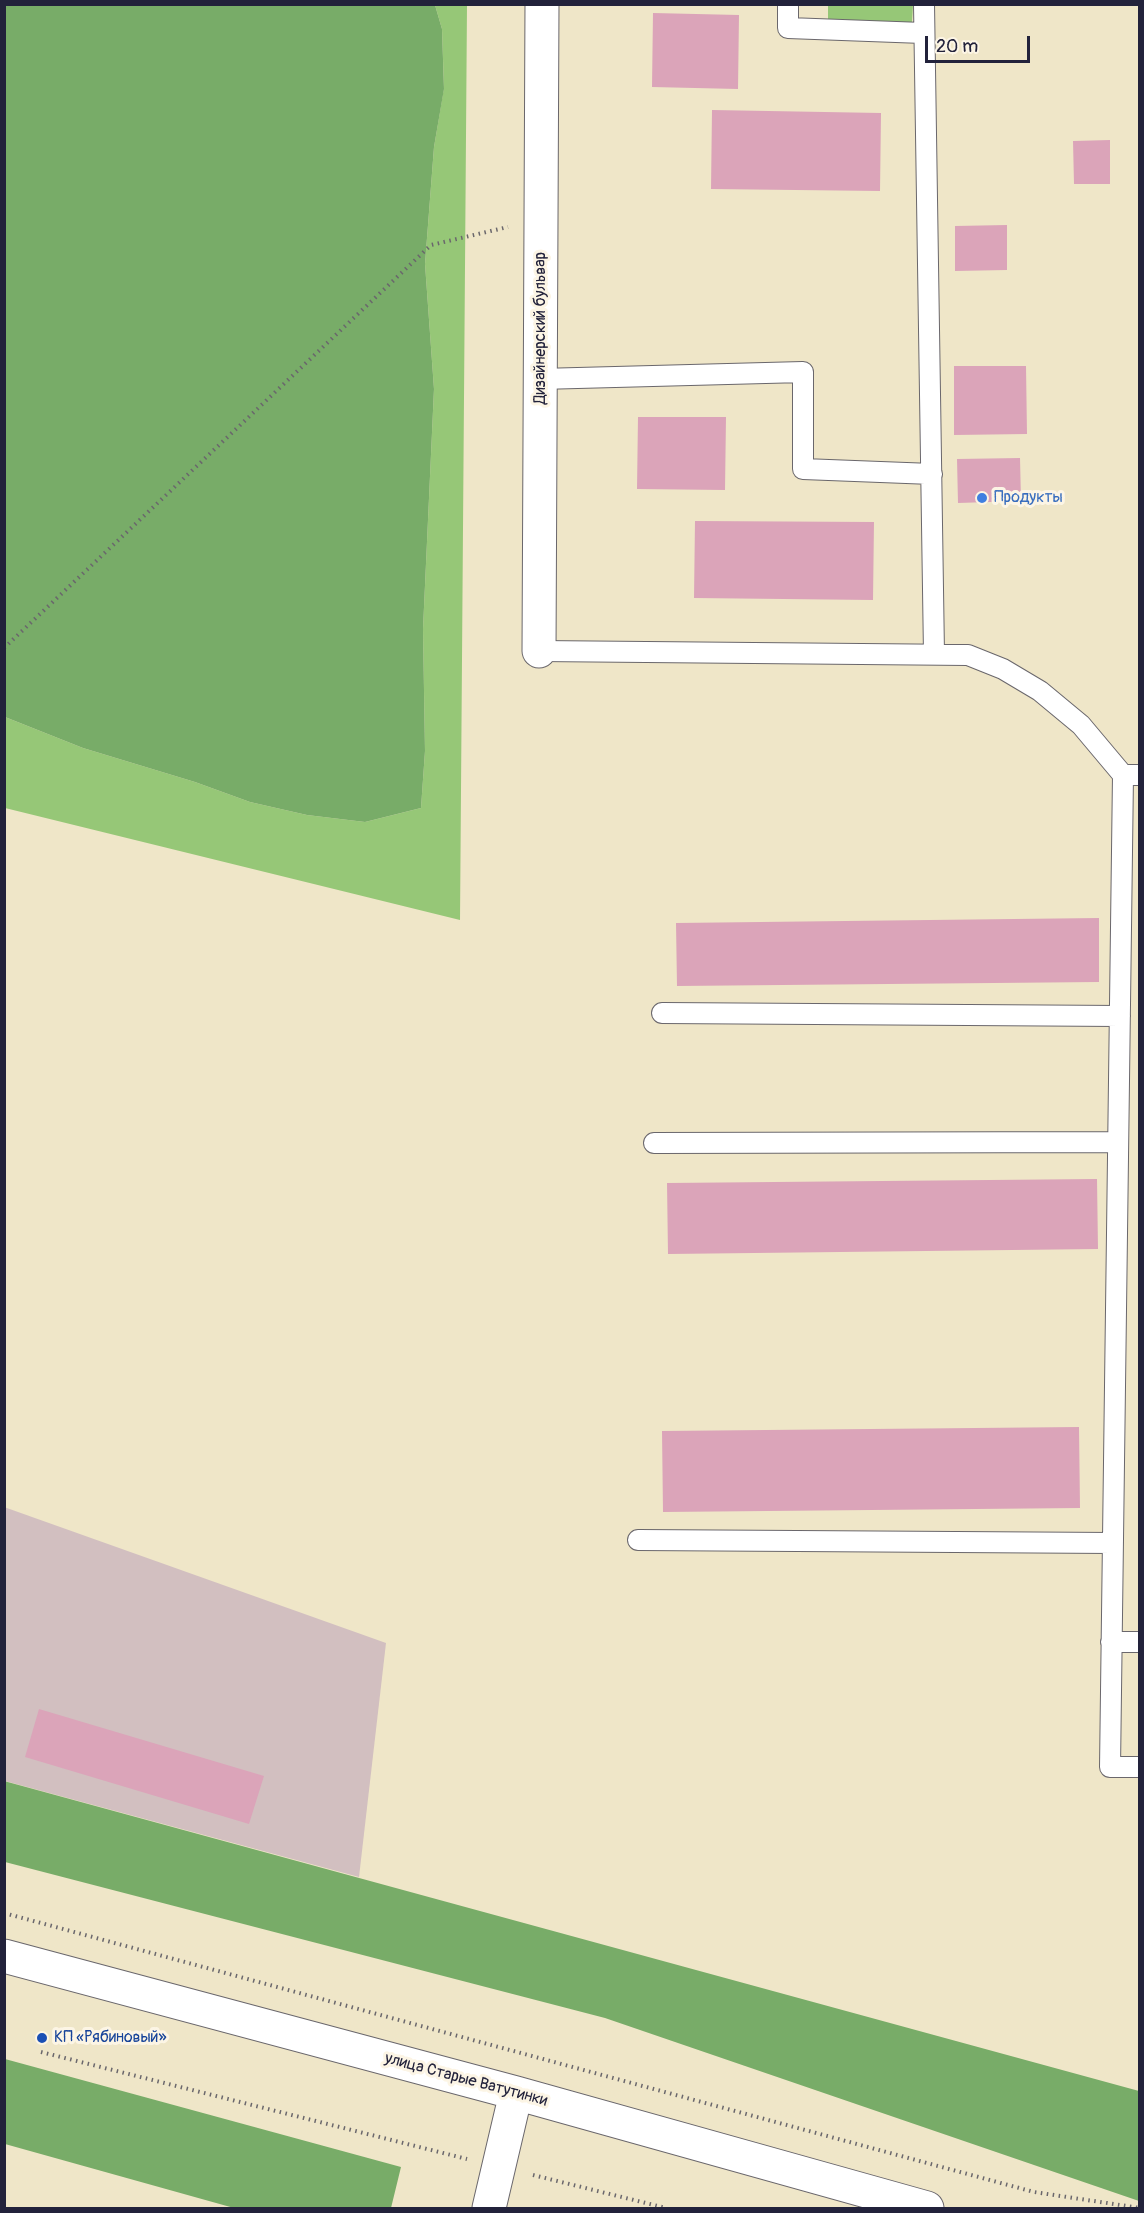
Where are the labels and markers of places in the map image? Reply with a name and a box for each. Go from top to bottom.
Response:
place label: Продукты [994,488,1063,508]
marker: Продукты [975,491,989,505]
place label: КП «Рябиновый» [54,2028,167,2048]
marker: КП «Рябиновый» [35,2031,49,2045]

